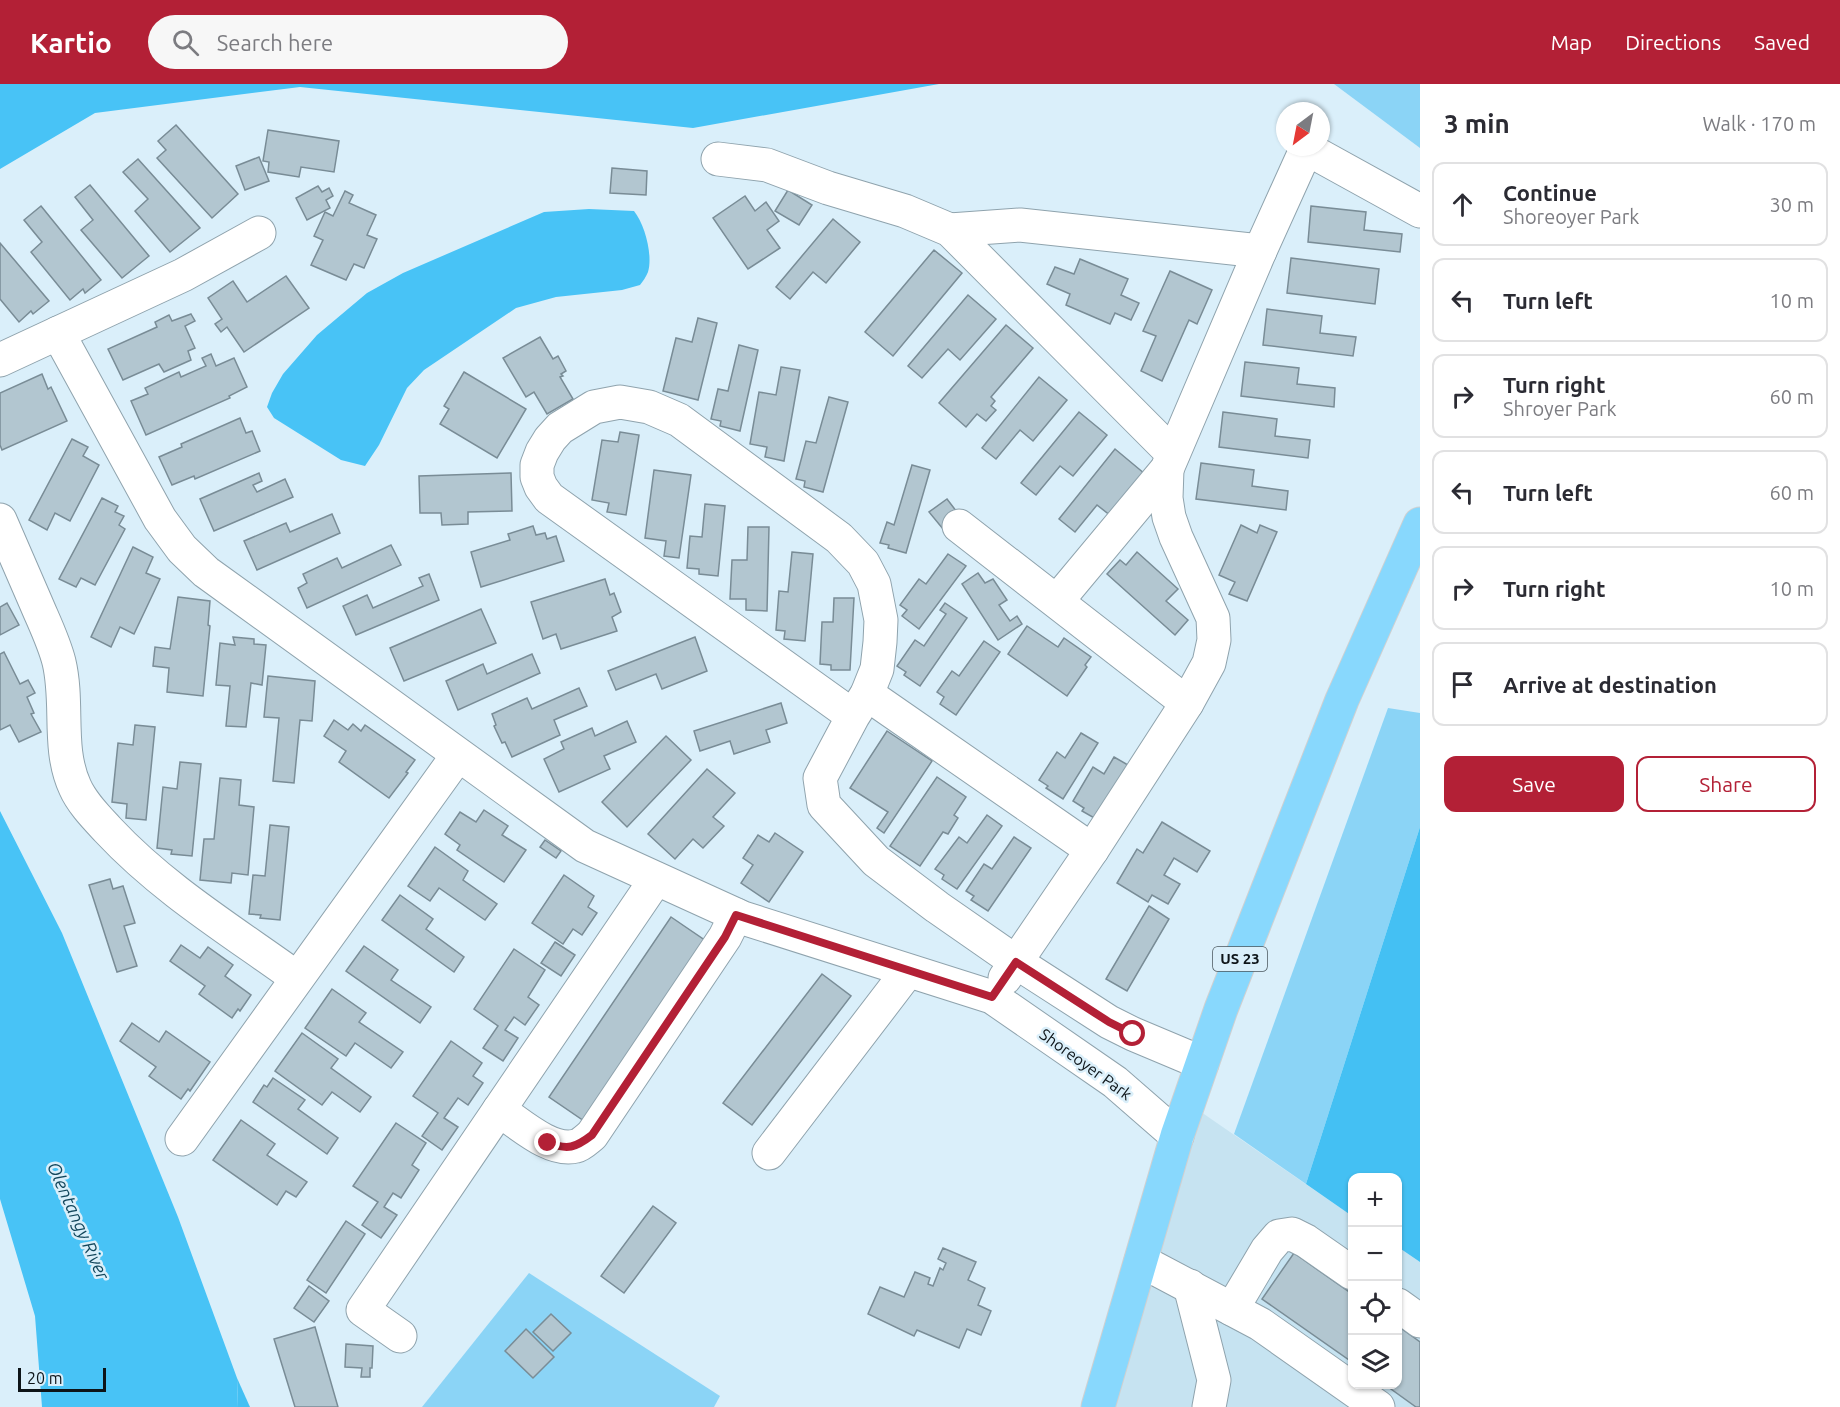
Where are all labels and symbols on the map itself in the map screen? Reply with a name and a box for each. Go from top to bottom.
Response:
north arrow [1276,102,1330,156]
road number: US 23 [1213,947,1267,971]
route start [1119,1020,1145,1046]
street label: Shoreoyer Park [1037,1025,1135,1103]
route end [534,1129,560,1155]
water label: Olentangy River [44,1159,114,1284]
scale bar [18,1365,106,1392]

